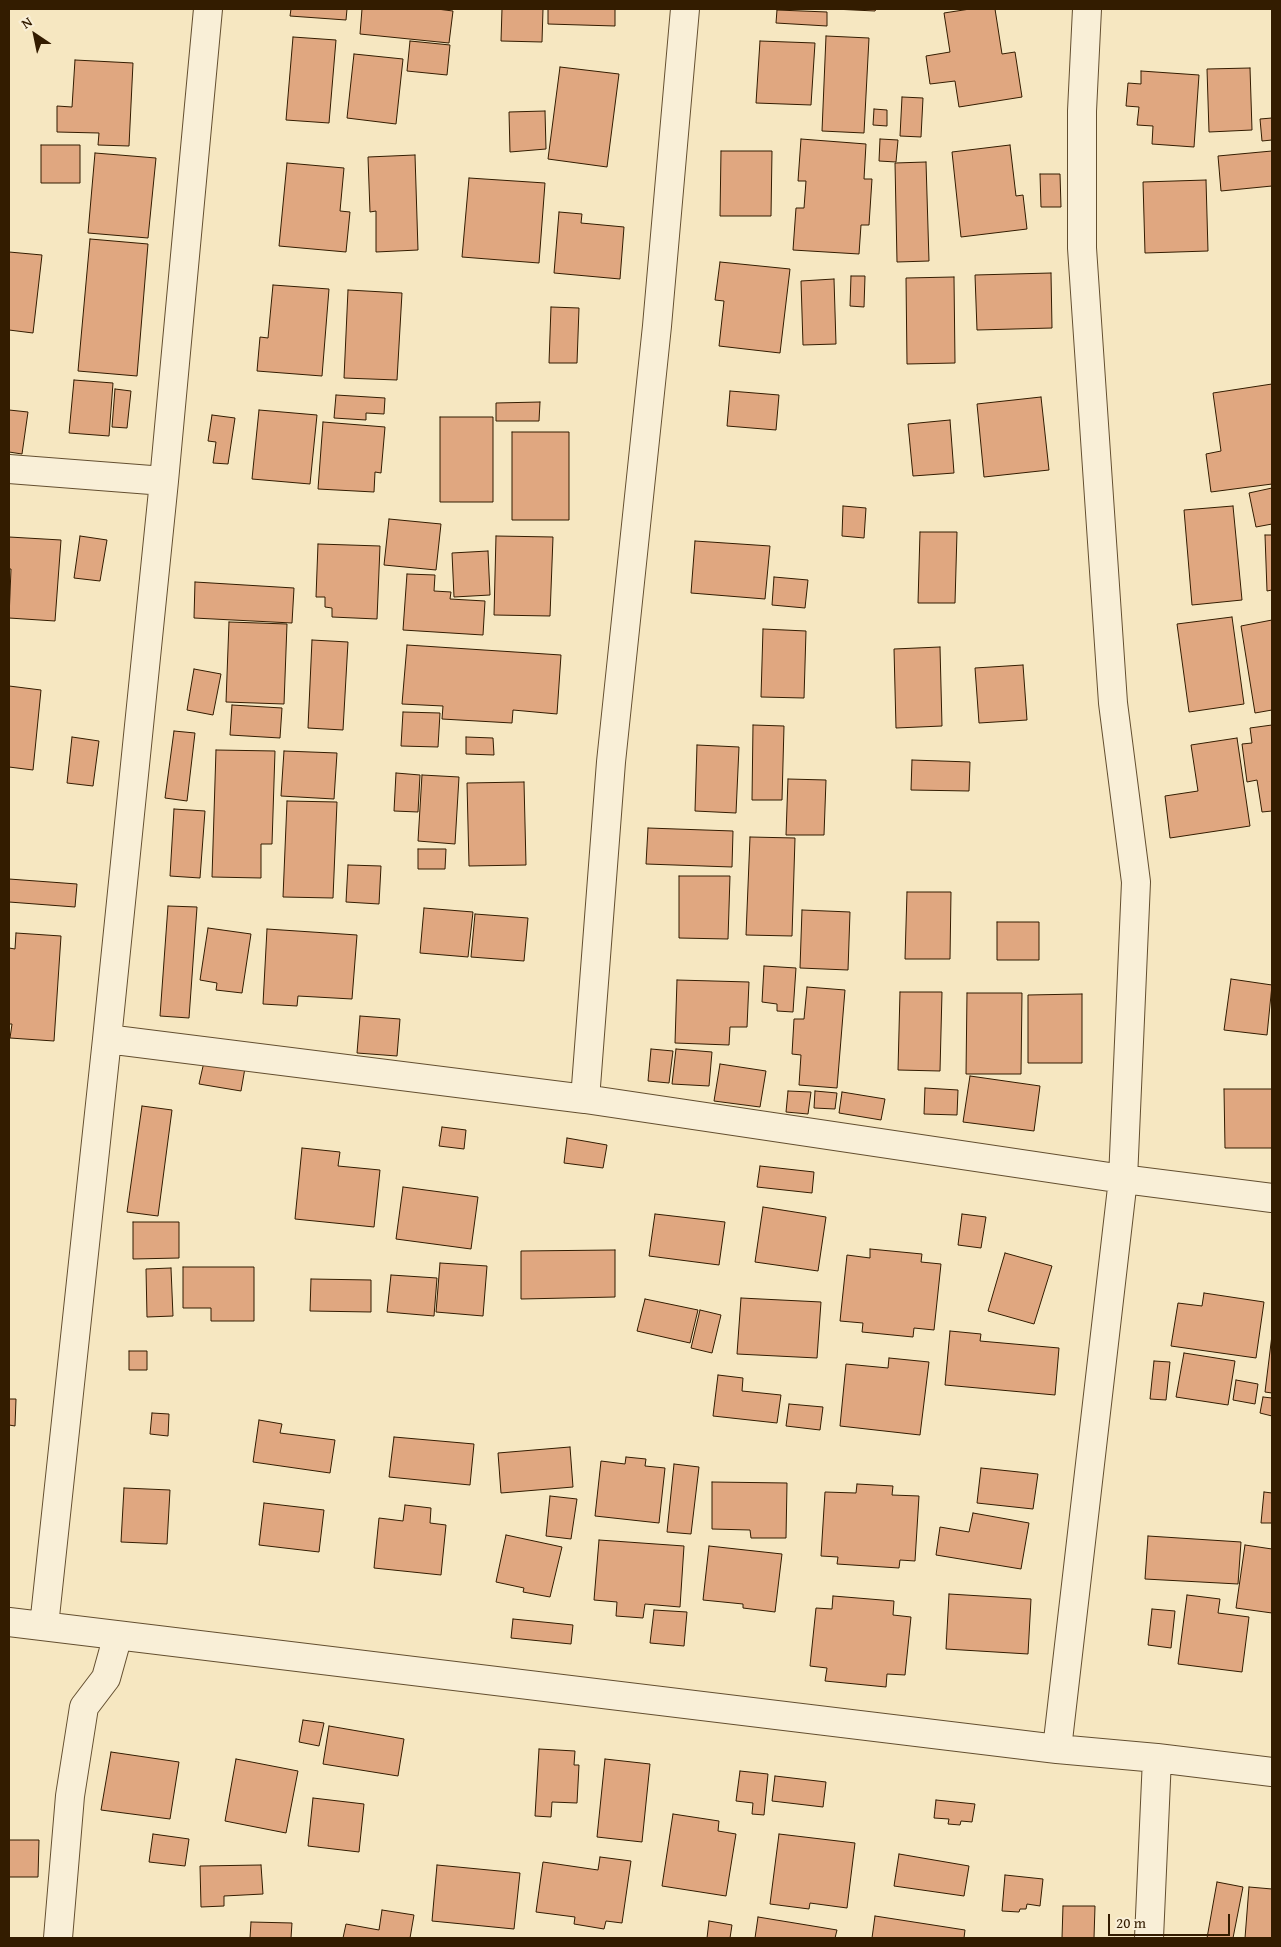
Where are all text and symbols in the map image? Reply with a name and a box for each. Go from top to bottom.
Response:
north arrow [10,10,60,60]
text: N [17,12,36,33]
scale bar [1111,1904,1234,1936]
text: 20 m [1116,1912,1146,1933]

